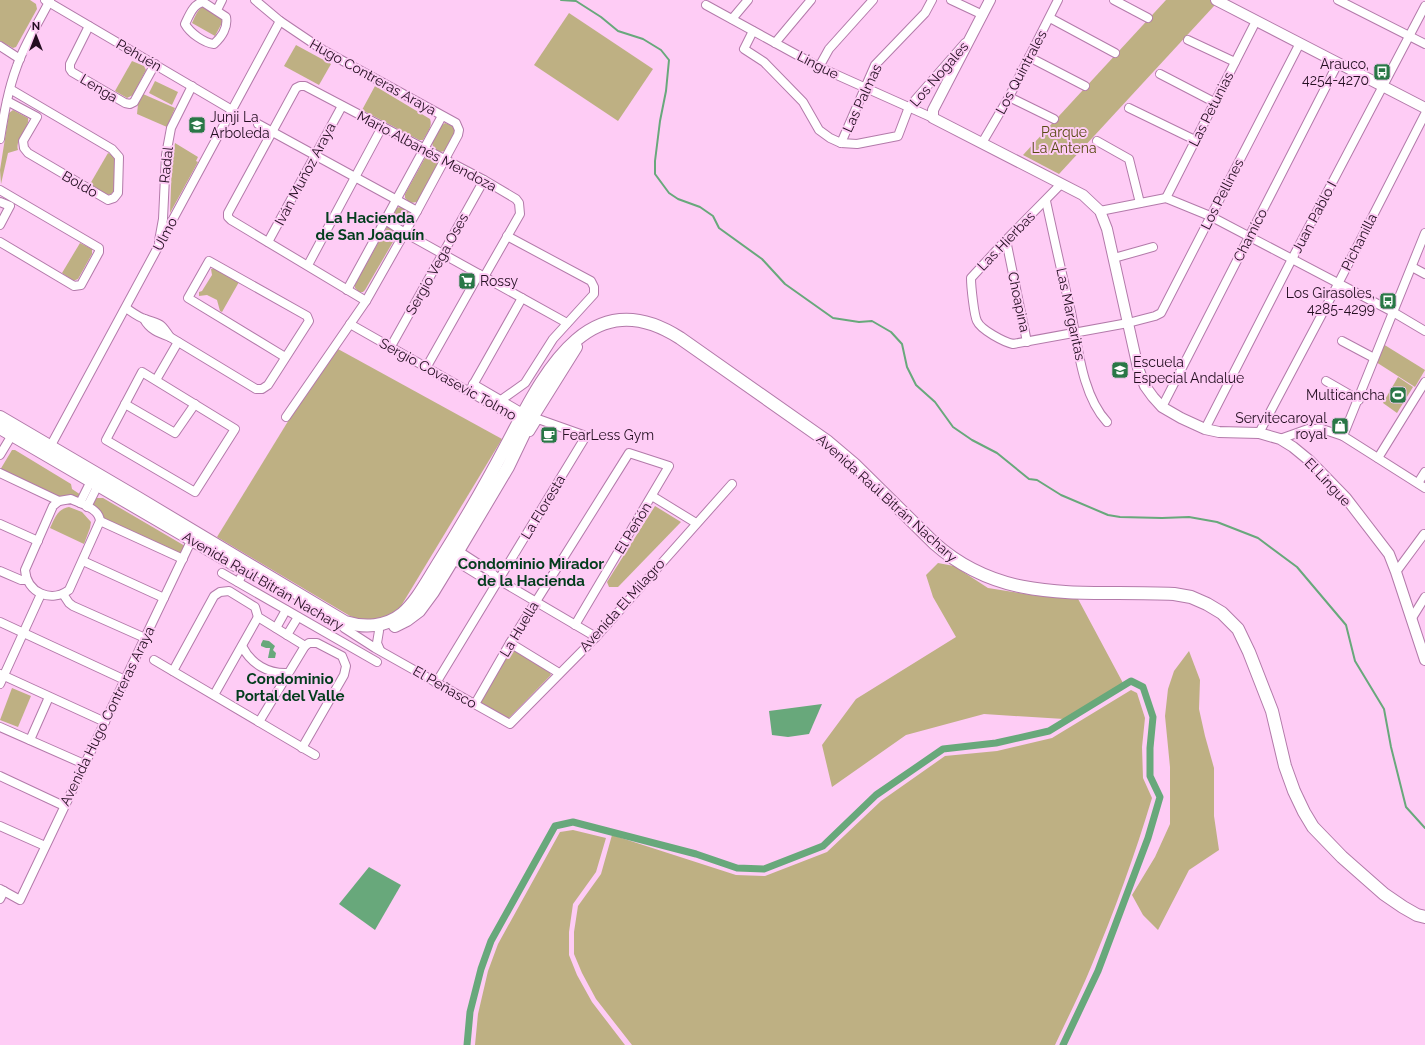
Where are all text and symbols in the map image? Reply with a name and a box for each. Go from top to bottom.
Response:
north arrow [16,16,56,56]
text: N [32,20,40,33]
street label: Los Quintrales [992,27,1050,117]
street label: Pehuén [113,36,165,74]
street label: Hugo Contreras Araya [307,36,439,118]
street label: Los Nogales [906,38,972,110]
street label: Lingue [795,48,841,82]
place label: Arauco, 4254-4270 [1302,56,1369,88]
street label: Las Palmas [839,61,885,135]
bus stop icon: Arauco, 4254-4270 [1372,62,1392,82]
street label: Las Petunias [1185,69,1237,149]
street label: Lenga [77,71,121,105]
street label: Mario Albanés Mendoza [355,107,499,195]
place label: Junji La Arboleda [210,109,270,141]
school or university icon: Junji La Arboleda [187,115,207,135]
street label: Iván Muñoz Araya [271,120,339,228]
park label: Parque La Antena [1031,124,1097,156]
street label: Radal [156,146,176,184]
street label: Los Pellines [1197,156,1247,232]
street label: Boldo [59,167,101,201]
street label: Juan Pablo I [1289,179,1339,255]
street label: Chamico [1230,206,1270,264]
street label: Las Hierbas [974,208,1038,274]
district label: La Hacienda de San Joaquín [316,209,424,244]
street label: Sergio Vega Oses [402,210,472,317]
street label: Pichanilla [1338,211,1380,273]
street label: Ulmo [150,215,180,253]
street label: Las Margaritas [1053,266,1089,362]
street label: Choapina [1005,270,1033,334]
supermarket icon: Rossy [457,271,477,291]
place label: Rossy [480,273,519,289]
place label: Los Girasoles, 4285-4299 [1286,285,1375,317]
bus stop icon: Los Girasoles, 4285-4299 [1378,291,1398,311]
street label: Sergio Covasevic Tolmo [377,335,519,423]
place label: Escuela Especial Andalue [1133,354,1244,386]
school or university icon: Escuela Especial Andalue [1110,360,1130,380]
sports icon: Multicancha [1388,385,1408,405]
place label: Multicancha [1306,387,1385,403]
place label: Servitecaroyal royal [1235,410,1327,442]
shop icon: Servitecaroyal royal [1330,416,1350,436]
cafe icon: FearLess Gym [539,425,559,445]
place label: FearLess Gym [562,427,654,443]
street label: Avenida Raúl Bitrán Nachary [814,431,961,565]
street label: El Lingue [1302,455,1354,509]
street label: La Floresta [518,472,568,542]
street label: El Peñón [611,499,655,557]
street label: Avenida Raúl Bitrán Nachary [180,528,347,634]
district label: Condominio Mirador de la Hacienda [458,555,604,590]
street label: Avenida El Milagro [576,555,668,655]
street label: La Huella [496,599,542,659]
street label: Avenida Hugo Contreras Araya [57,624,157,808]
street label: El Peñasco [410,662,480,712]
district label: Condominio Portal del Valle [236,670,344,705]

